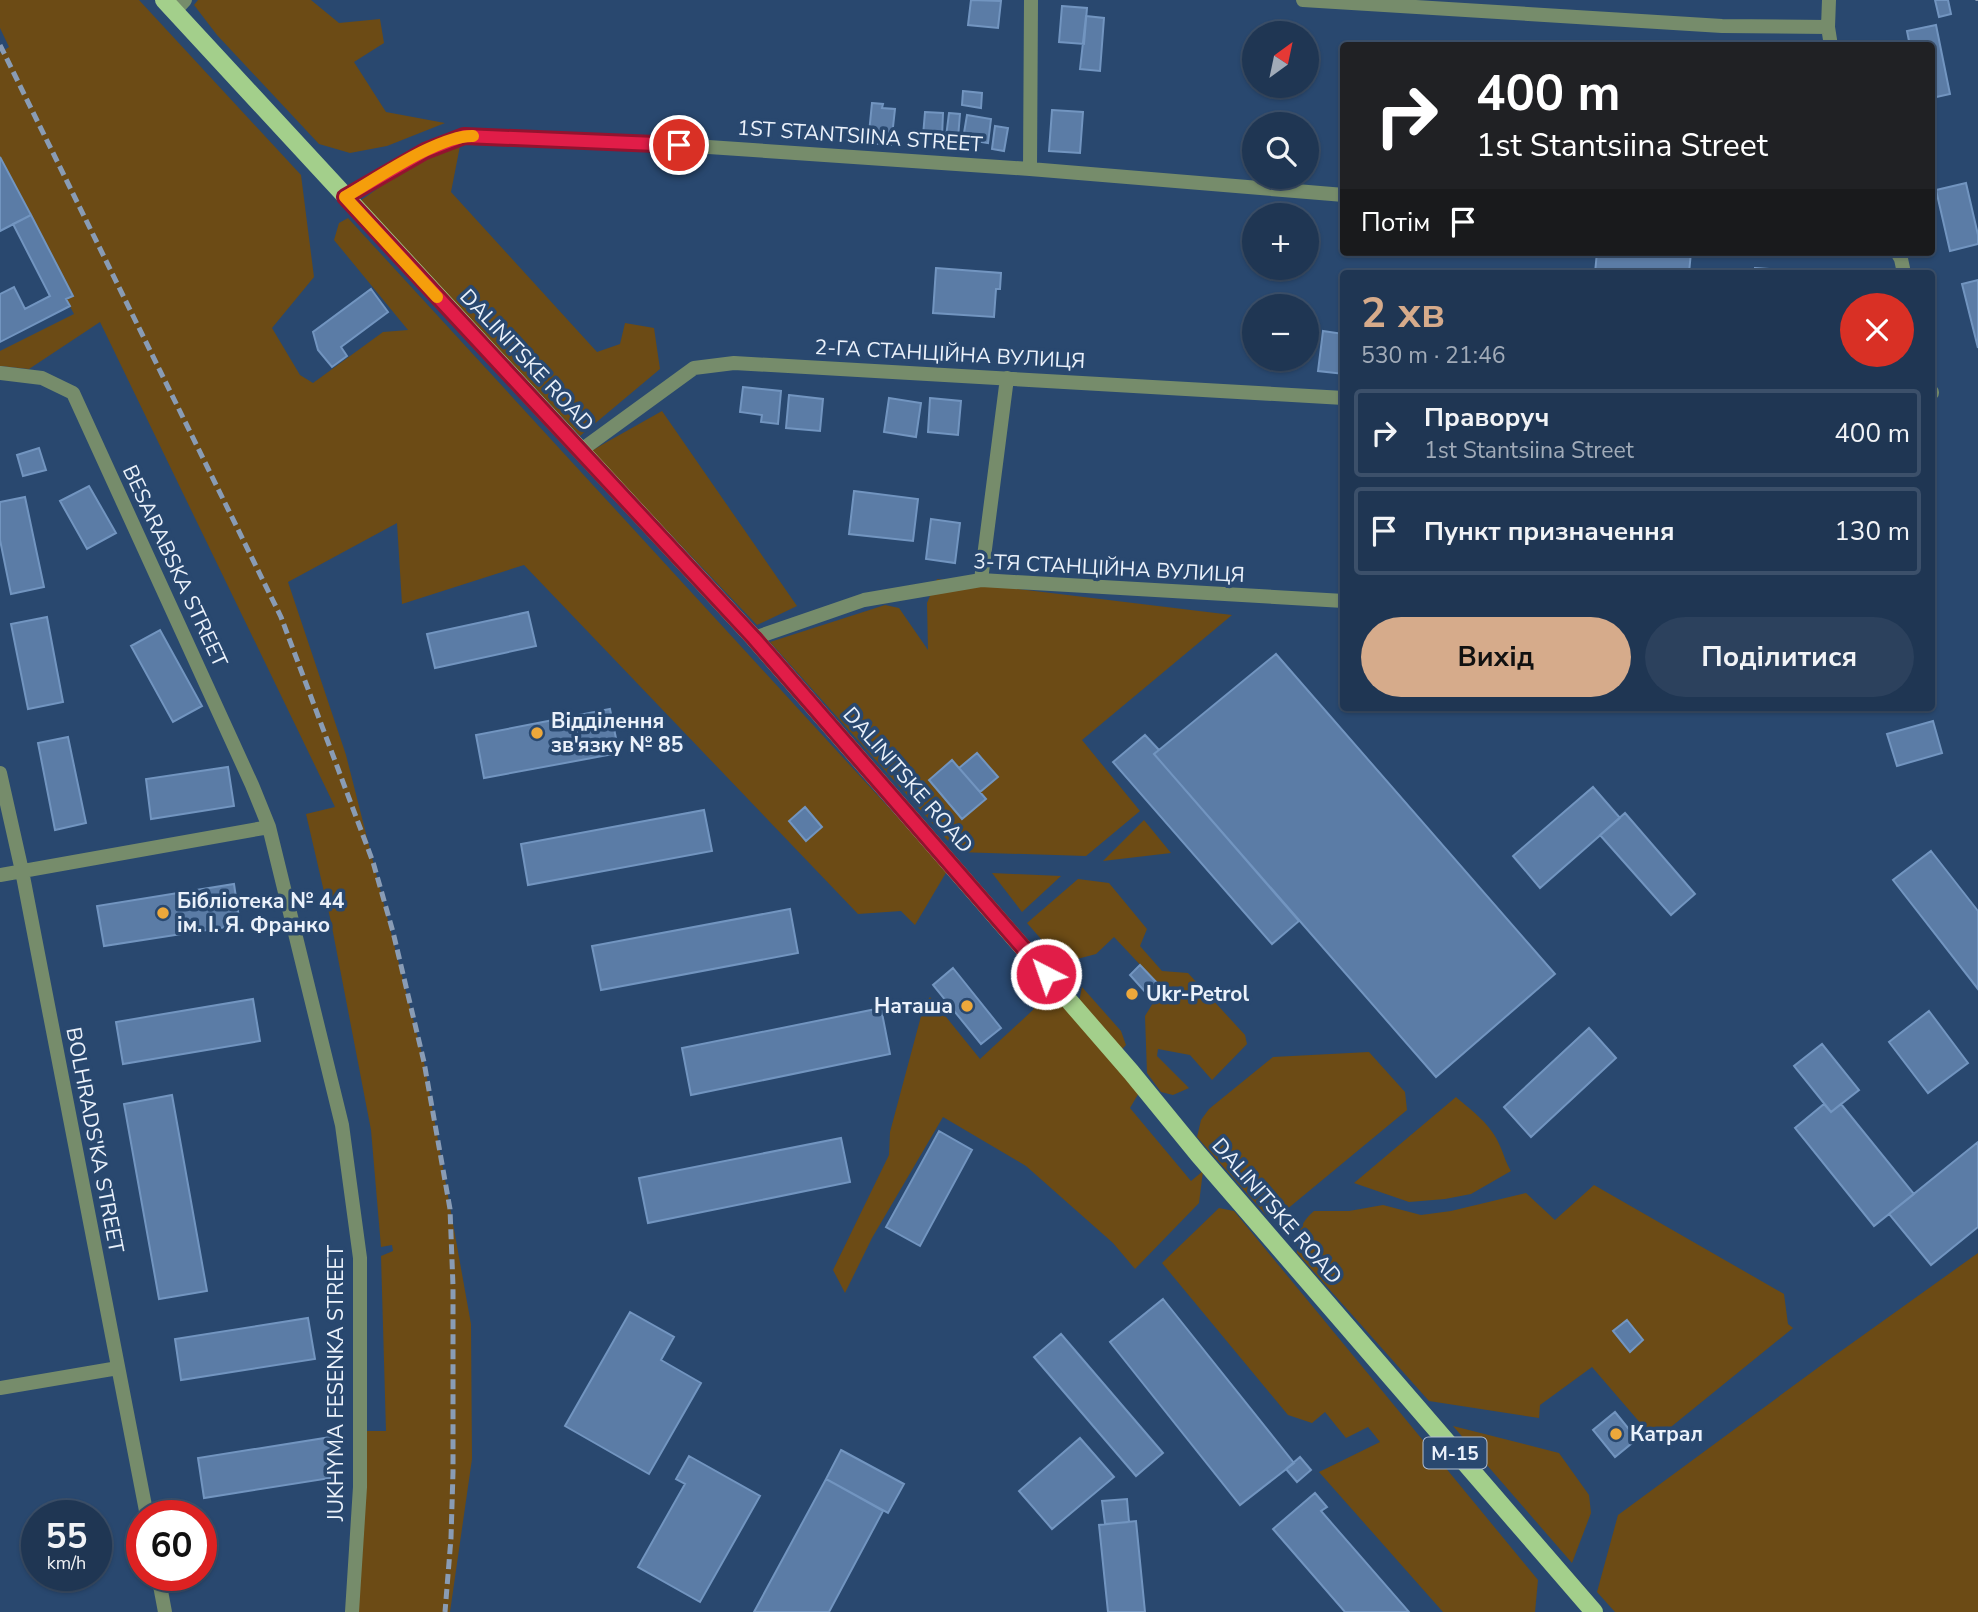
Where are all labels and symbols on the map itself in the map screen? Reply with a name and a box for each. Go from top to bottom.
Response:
north arrow [1242,21,1320,98]
street label: 1ST STANTSIINA STREET [736,113,984,159]
pin [649,115,709,175]
street label: DALINITSKE ROAD [454,283,600,437]
street label: 2-ГА СТАНЦІЙНА ВУЛИЦЯ [814,333,1086,375]
street label: BESARABSKA STREET [116,460,234,672]
street label: 3-ТЯ СТАНЦІЙНА ВУЛИЦЯ [973,547,1245,589]
street label: DALINITSKE ROAD [837,701,979,859]
place label: Відділення зв'язку № 85 [551,707,683,759]
marker: Відділення зв'язку № 85 [529,725,545,741]
place label: Бібліотека № 44 ім. І. Я. Франко [177,887,345,939]
marker: Бібліотека № 44 ім. І. Я. Франко [155,905,171,921]
position arrow [1009,937,1083,1011]
place label: Ukr-Petrol [1146,980,1249,1008]
marker: Ukr-Petrol [1124,986,1140,1002]
place label: Наташа [874,992,953,1020]
marker: Наташа [959,998,975,1014]
street label: BOLHRADS'KA STREET [59,1025,131,1256]
street label: DALINITSKE ROAD [1206,1132,1348,1290]
street label: JUKHYMA FESENKA STREET [322,1244,350,1522]
place label: Катрал [1630,1420,1703,1448]
marker: Катрал [1608,1426,1624,1442]
road number: М-15 [1424,1438,1486,1469]
speed limit sign: 60 [126,1500,217,1591]

